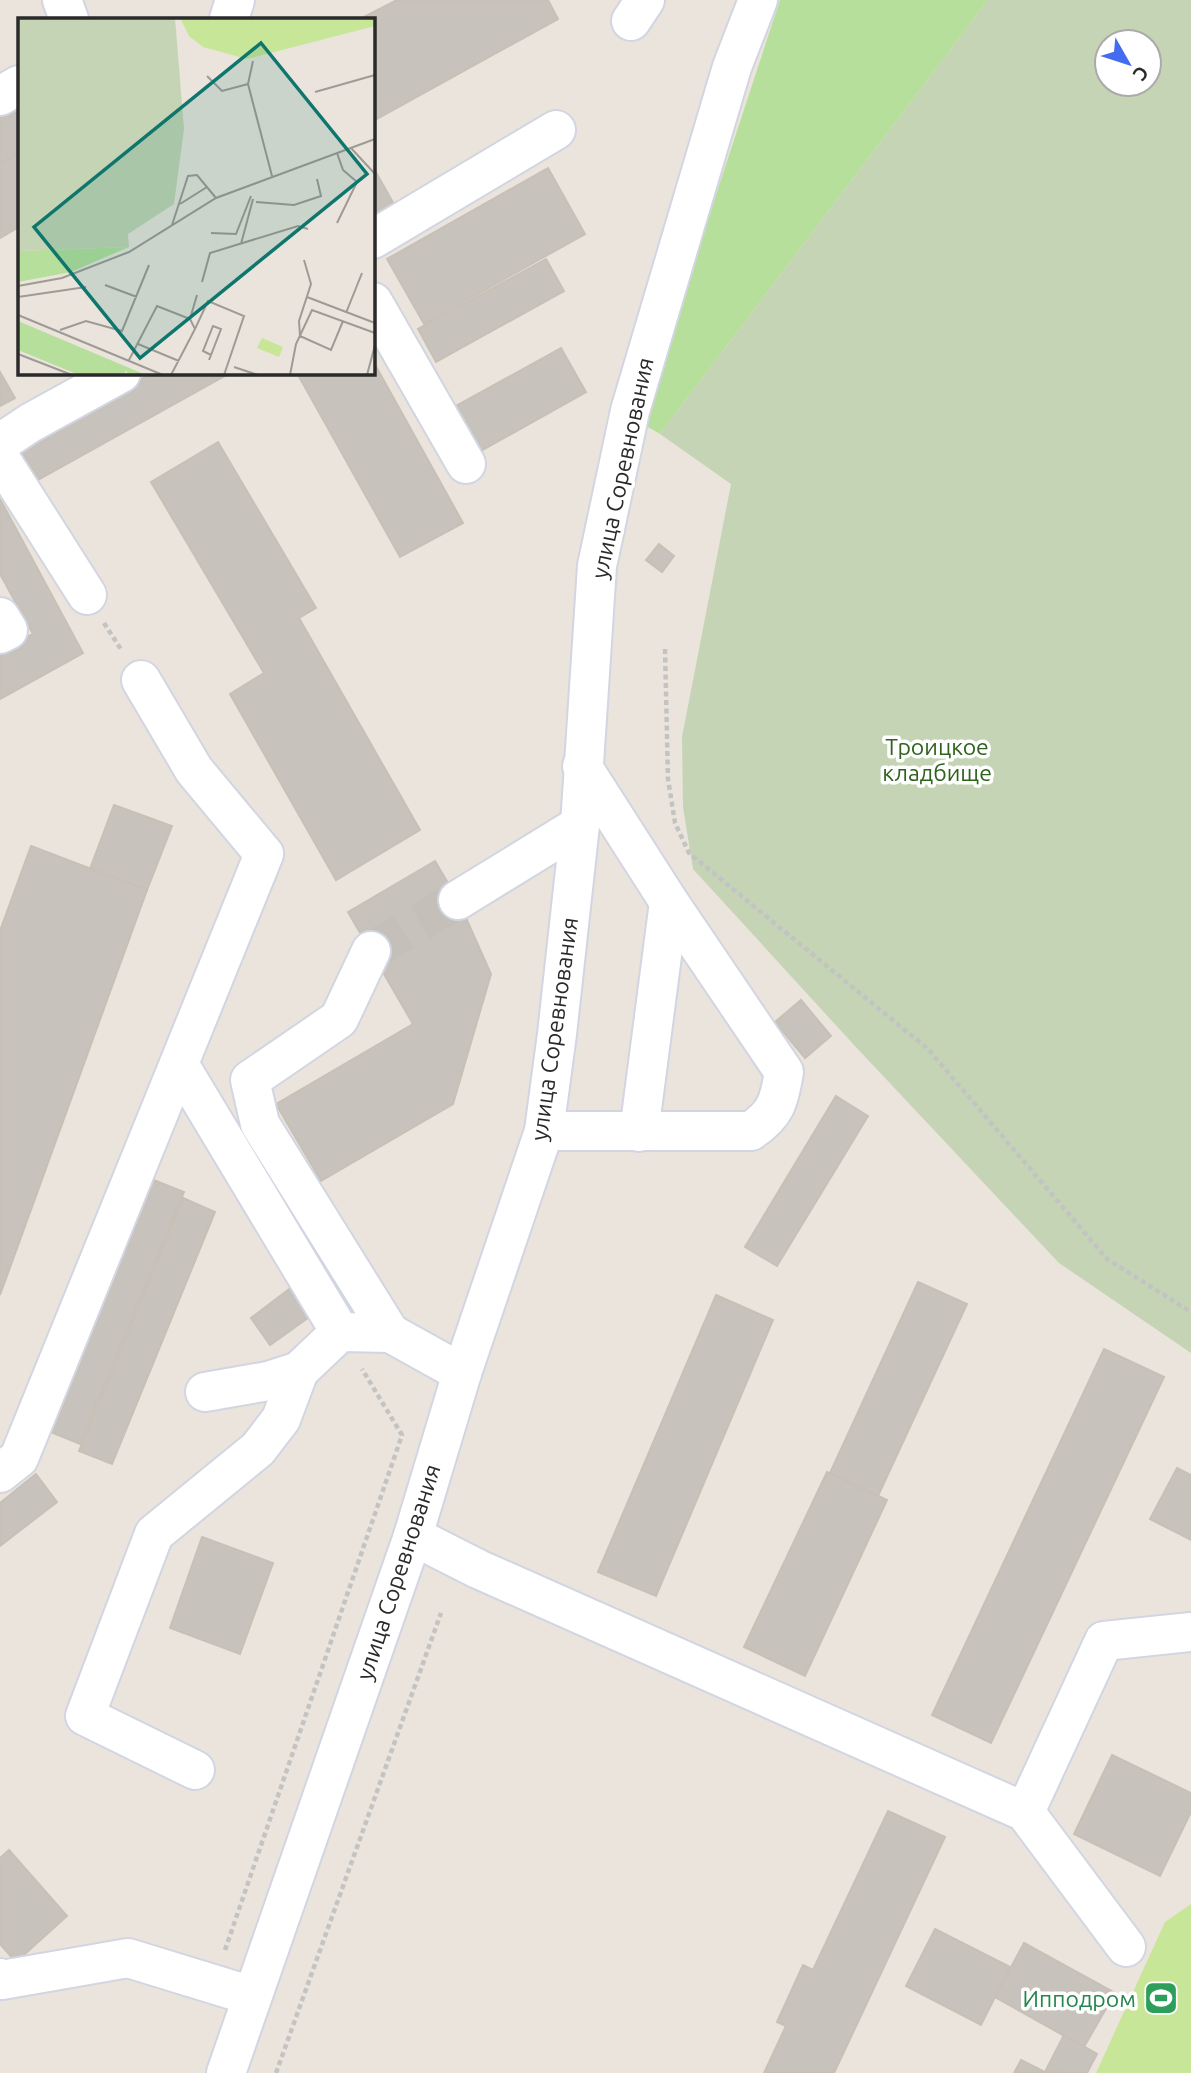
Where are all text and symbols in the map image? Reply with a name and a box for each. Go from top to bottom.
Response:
inset map [18,18,374,374]
north arrow [1093,28,1163,98]
text: С [1129,62,1154,85]
street label: улица Соревнования [586,355,658,581]
park label: Троицкое кладбище [882,734,992,785]
street label: улица Соревнования [526,916,582,1142]
street label: улица Соревнования [351,1461,445,1683]
sports icon: Ипподром [1142,1979,1180,2017]
place label: Ипподром [1023,1986,1136,2011]

